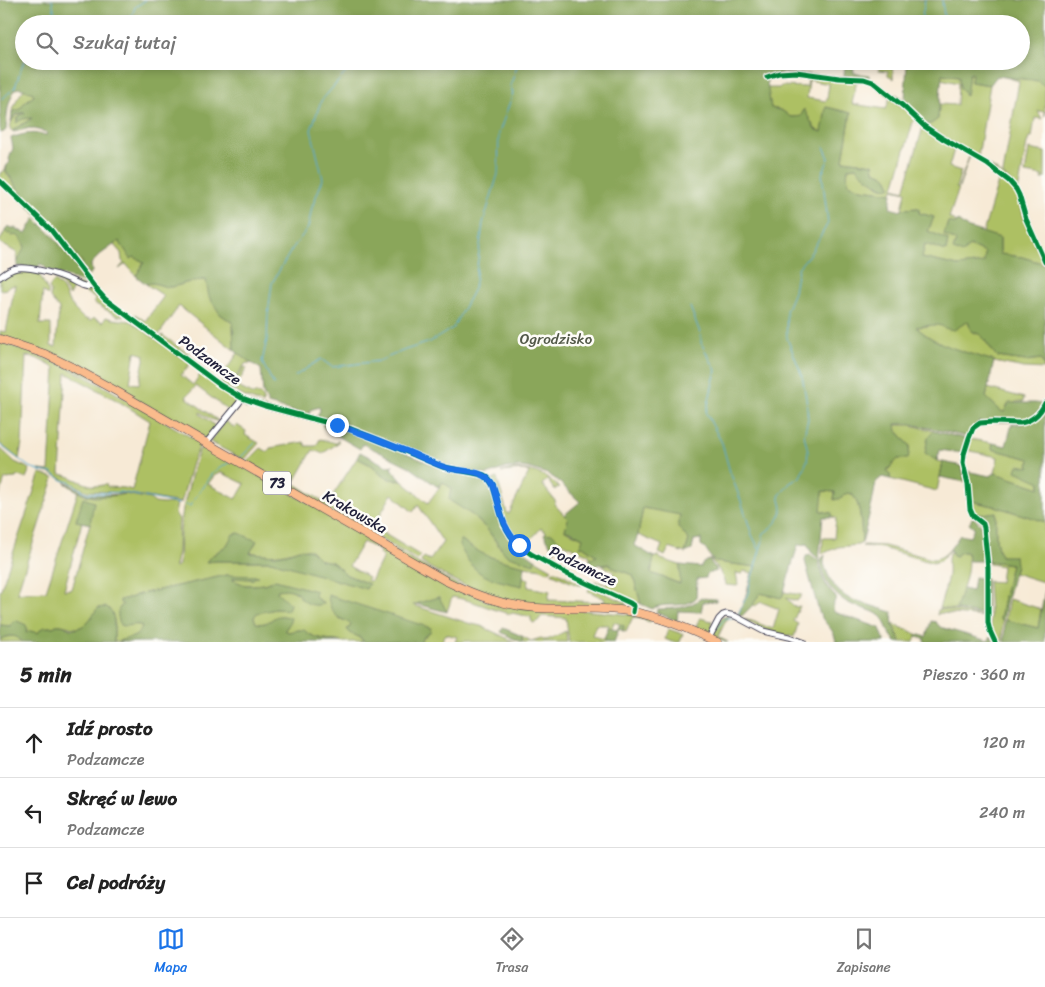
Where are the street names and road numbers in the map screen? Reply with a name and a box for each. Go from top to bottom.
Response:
street label: Podzamcze [173,328,247,392]
road number: 73 [263,472,291,494]
street label: Krakowska [318,483,393,541]
street label: Podzamcze [545,538,621,594]

